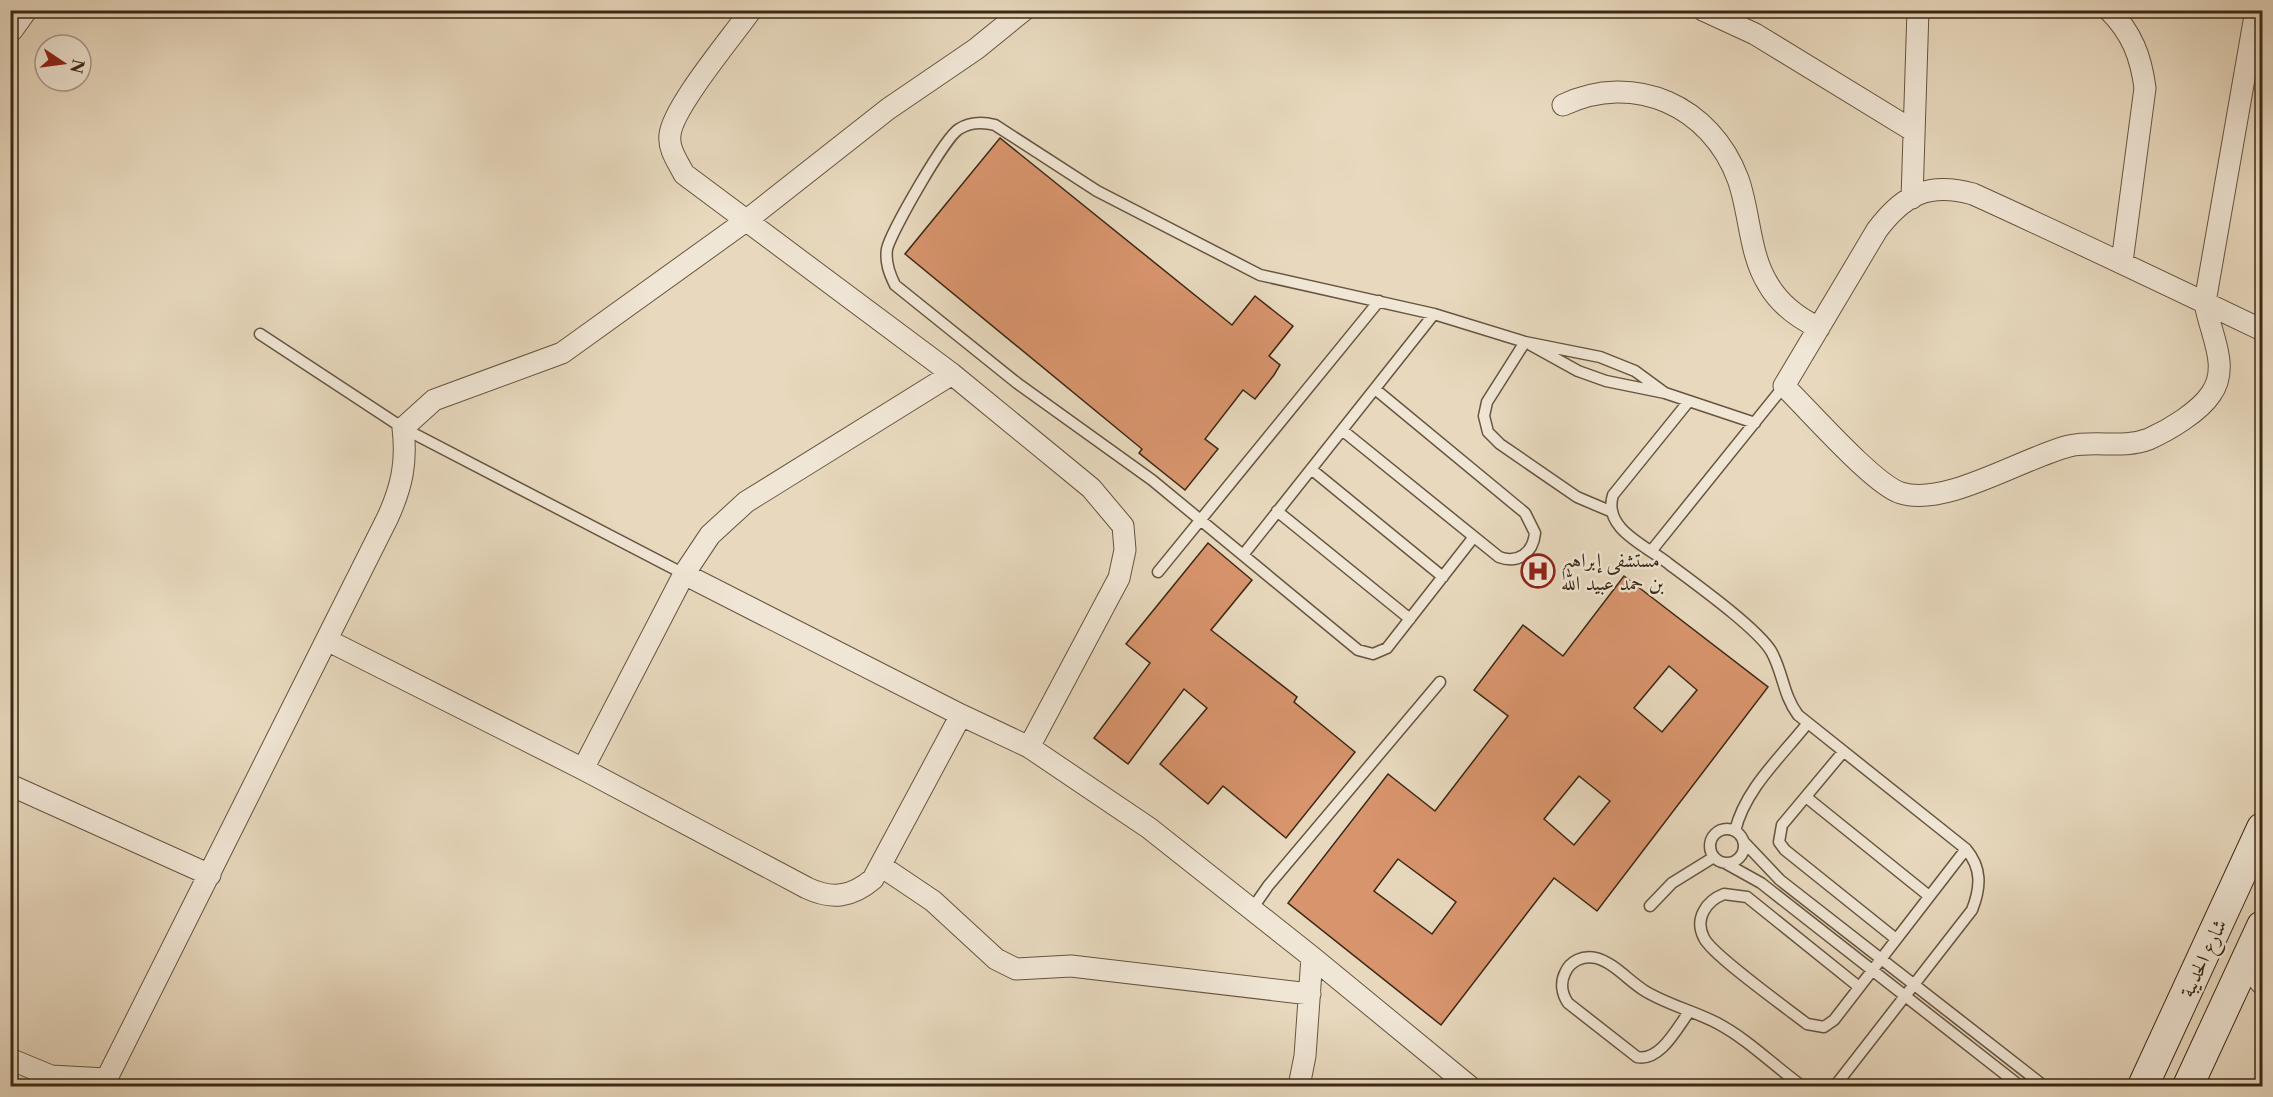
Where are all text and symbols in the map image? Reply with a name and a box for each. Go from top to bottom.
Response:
north arrow [33,33,93,93]
text: N [66,57,89,75]
place label: مستشفى إبراهيم بن حمد عبيد الله [1561,548,1664,595]
hospital icon: مستشفى إبراهيم بن حمد عبيد الله [1520,553,1556,589]
street label: شارع الحديبة [2175,915,2237,1003]

